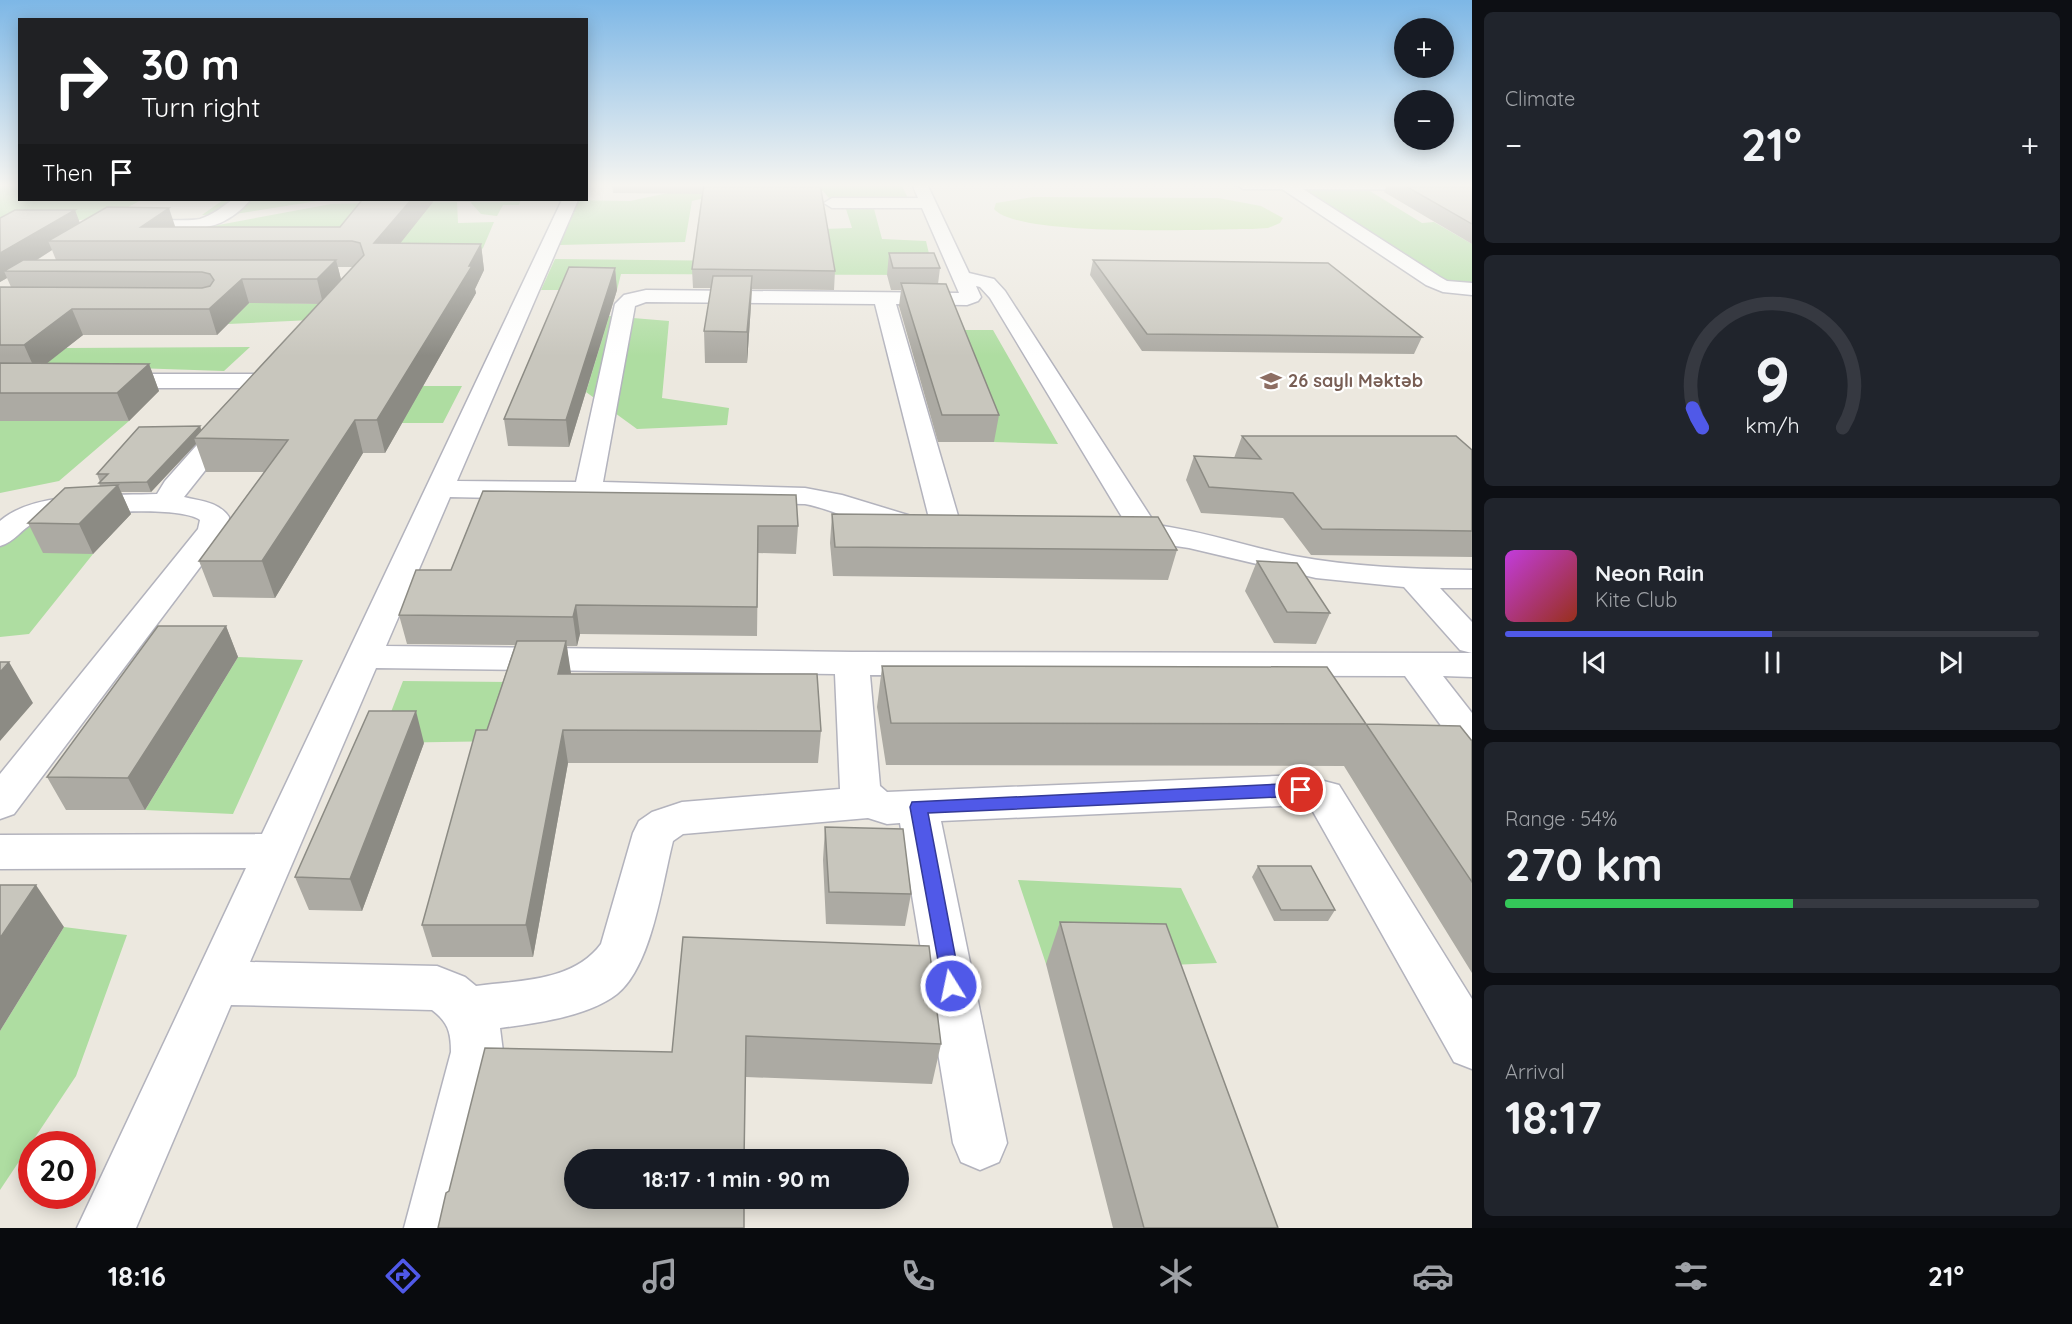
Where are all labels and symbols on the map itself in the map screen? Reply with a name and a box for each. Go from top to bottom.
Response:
school or university icon: 26 saylı Məktəb [1259,369,1283,393]
place label: 26 saylı Məktəb [1288,369,1423,392]
pin [1275,764,1326,815]
position arrow [919,954,983,1018]
speed limit sign: 20 [18,1131,96,1209]

